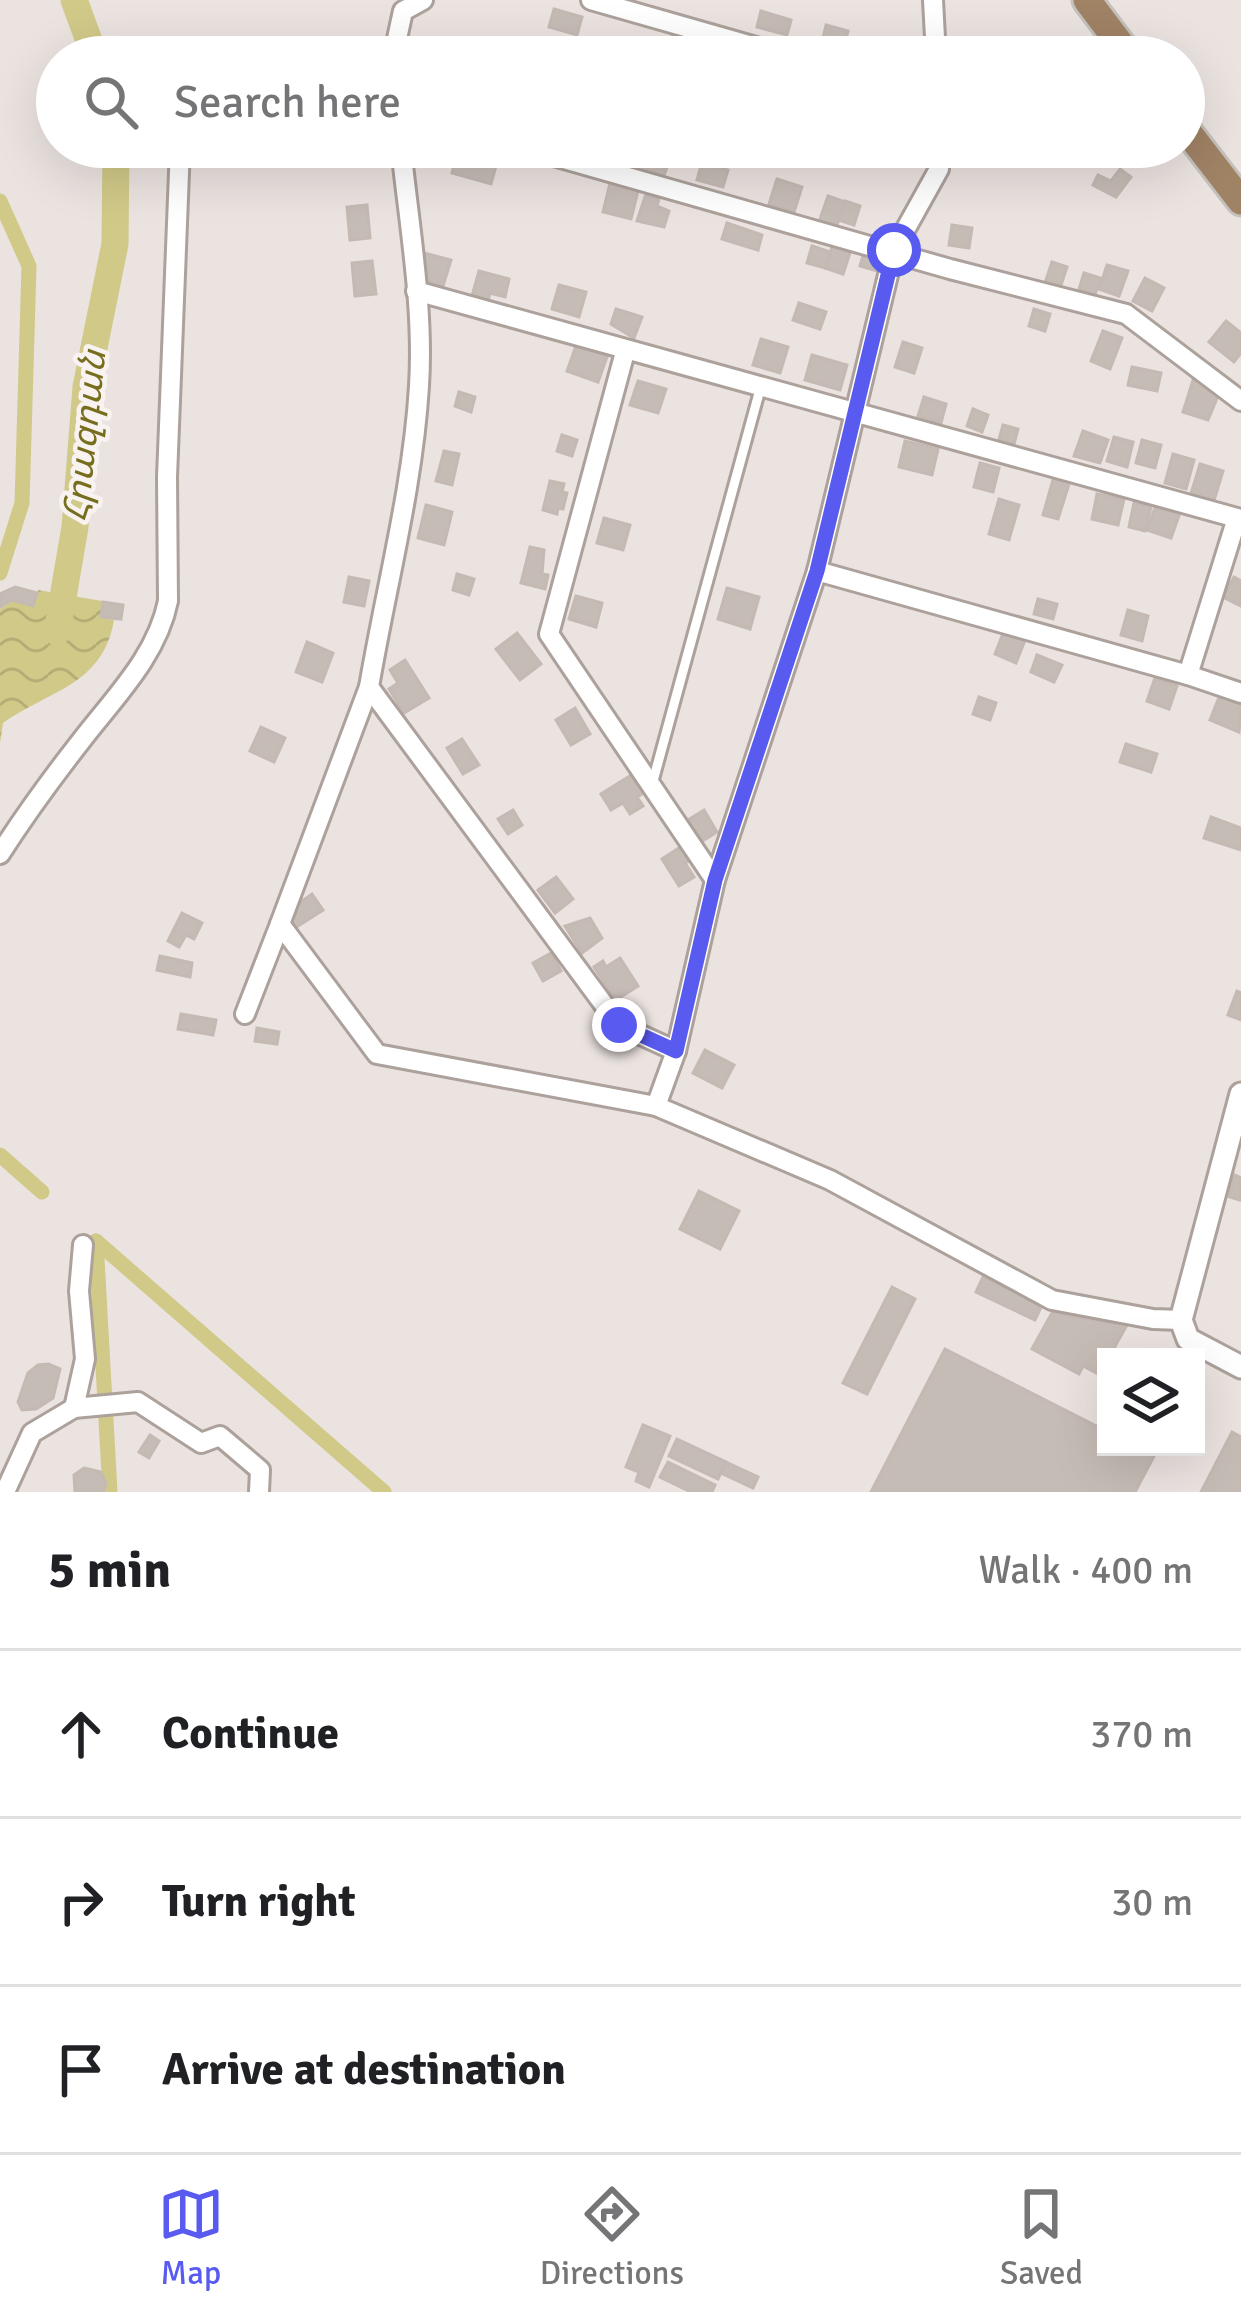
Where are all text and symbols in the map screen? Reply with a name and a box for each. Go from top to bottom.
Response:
search box [36,36,1205,168]
icon: search [78,69,144,135]
text: Search here [174,75,401,130]
route start [867,223,921,277]
water label: Հրազդան [54,347,117,524]
route end [592,998,646,1052]
map controls [1097,1348,1205,1456]
button: layers [1097,1348,1205,1456]
text: 5 min [48,1539,171,1602]
text: Walk · 400 m [979,1546,1193,1594]
icon: ahead [48,1701,114,1767]
text: Continue [162,1706,339,1761]
text: 370 m [1090,1710,1193,1758]
icon: right [48,1869,114,1935]
text: Turn right [162,1874,356,1929]
text: 30 m [1111,1878,1193,1926]
icon: arrive [48,2037,114,2103]
text: Arrive at destination [162,2042,566,2097]
tab: Map [158,2181,224,2294]
tab: Directions [540,2181,684,2294]
tab: Saved [1000,2181,1083,2294]

